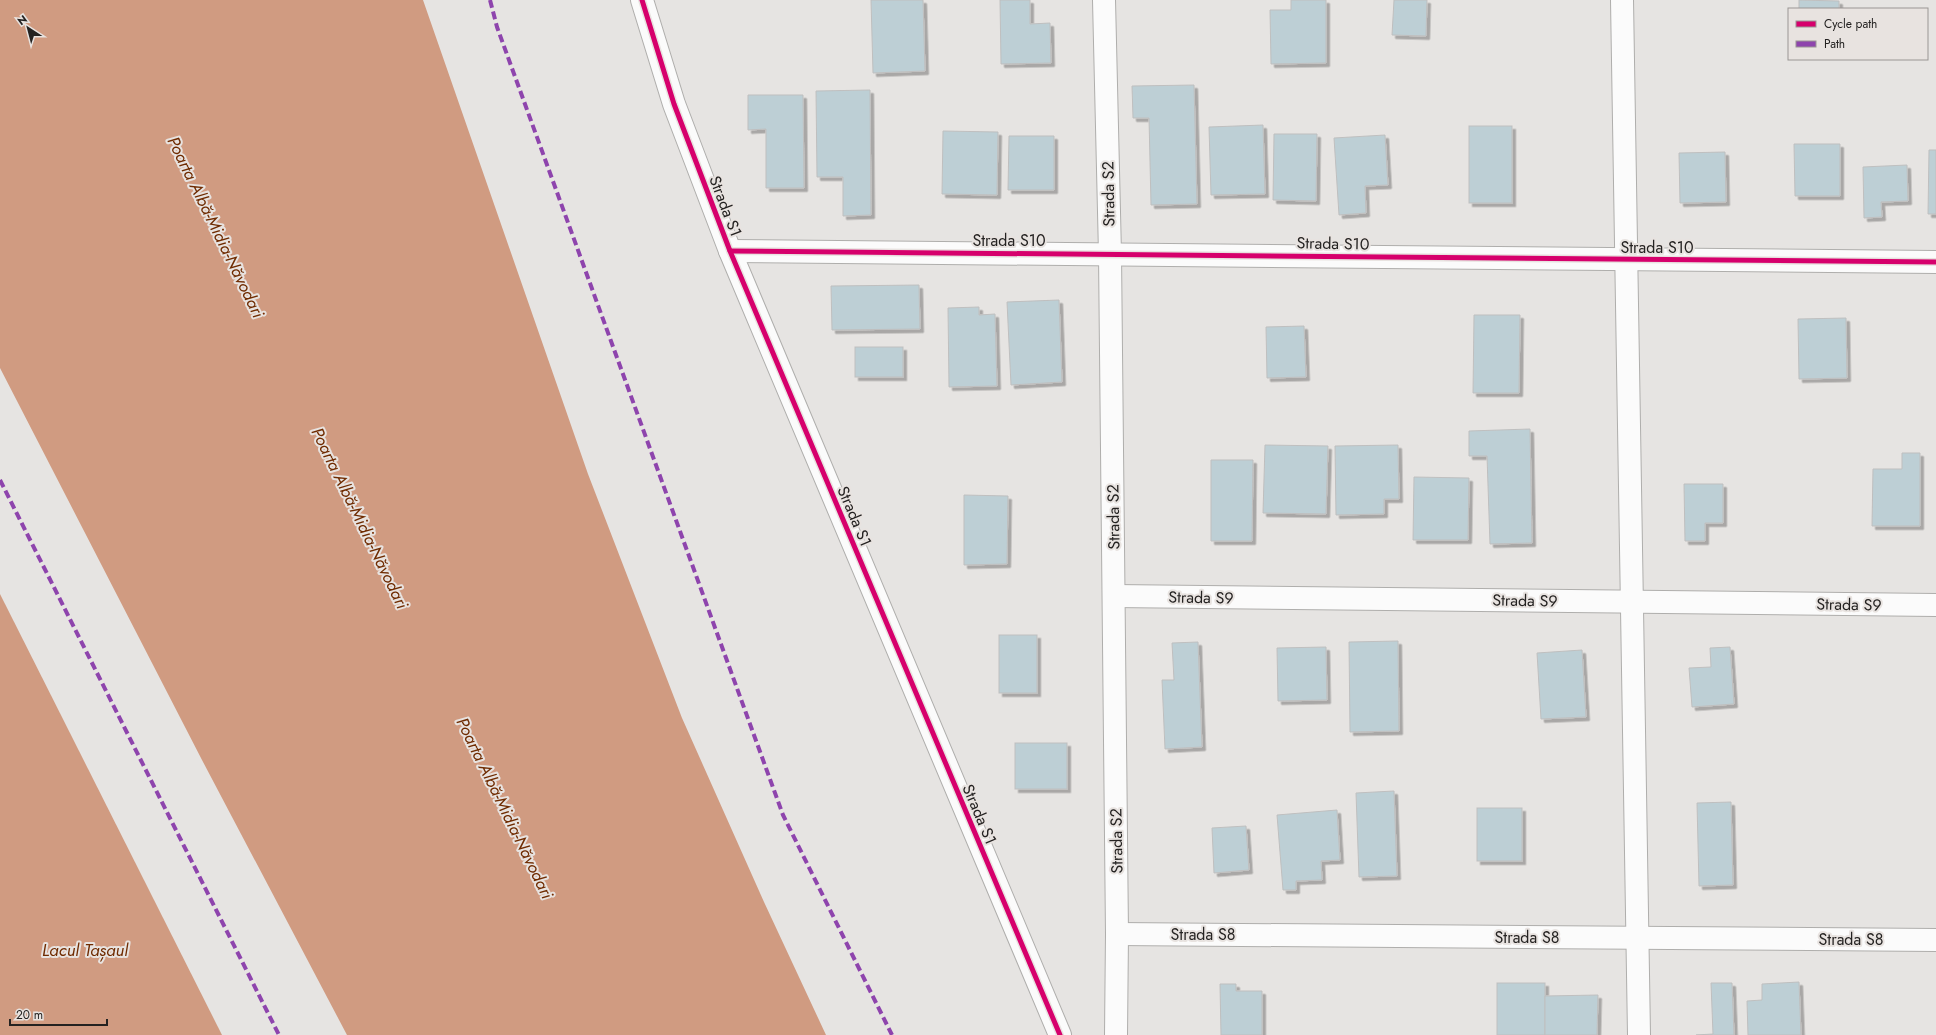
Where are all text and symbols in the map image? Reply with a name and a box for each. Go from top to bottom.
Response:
north arrow [8,8,48,48]
legend [1788,8,1928,60]
text: N [14,11,30,29]
text: Cycle path [1824,15,1877,33]
text: Path [1824,35,1845,53]
water label: Poarta Albă-Midia-Năvodari [162,132,271,322]
street label: Strada S2 [1096,161,1121,227]
street label: Strada S1 [703,172,748,240]
street label: Strada S10 [973,229,1045,252]
street label: Strada S10 [1296,231,1370,256]
street label: Strada S10 [1621,236,1693,259]
water label: Poarta Albă-Midia-Năvodari [306,423,415,613]
street label: Strada S1 [832,483,878,550]
street label: Strada S2 [1101,484,1126,550]
street label: Strada S9 [1168,585,1234,610]
street label: Strada S9 [1492,588,1558,613]
street label: Strada S9 [1816,592,1882,617]
water label: Poarta Albă-Midia-Năvodari [451,713,560,903]
street label: Strada S1 [957,781,1003,848]
street label: Strada S2 [1104,808,1129,874]
street label: Strada S8 [1171,923,1235,946]
street label: Strada S8 [1495,926,1559,949]
street label: Strada S8 [1819,928,1883,951]
water label: Lacul Tașaul [42,938,129,962]
scale bar [10,1001,107,1027]
text: 20 m [16,1006,43,1024]

